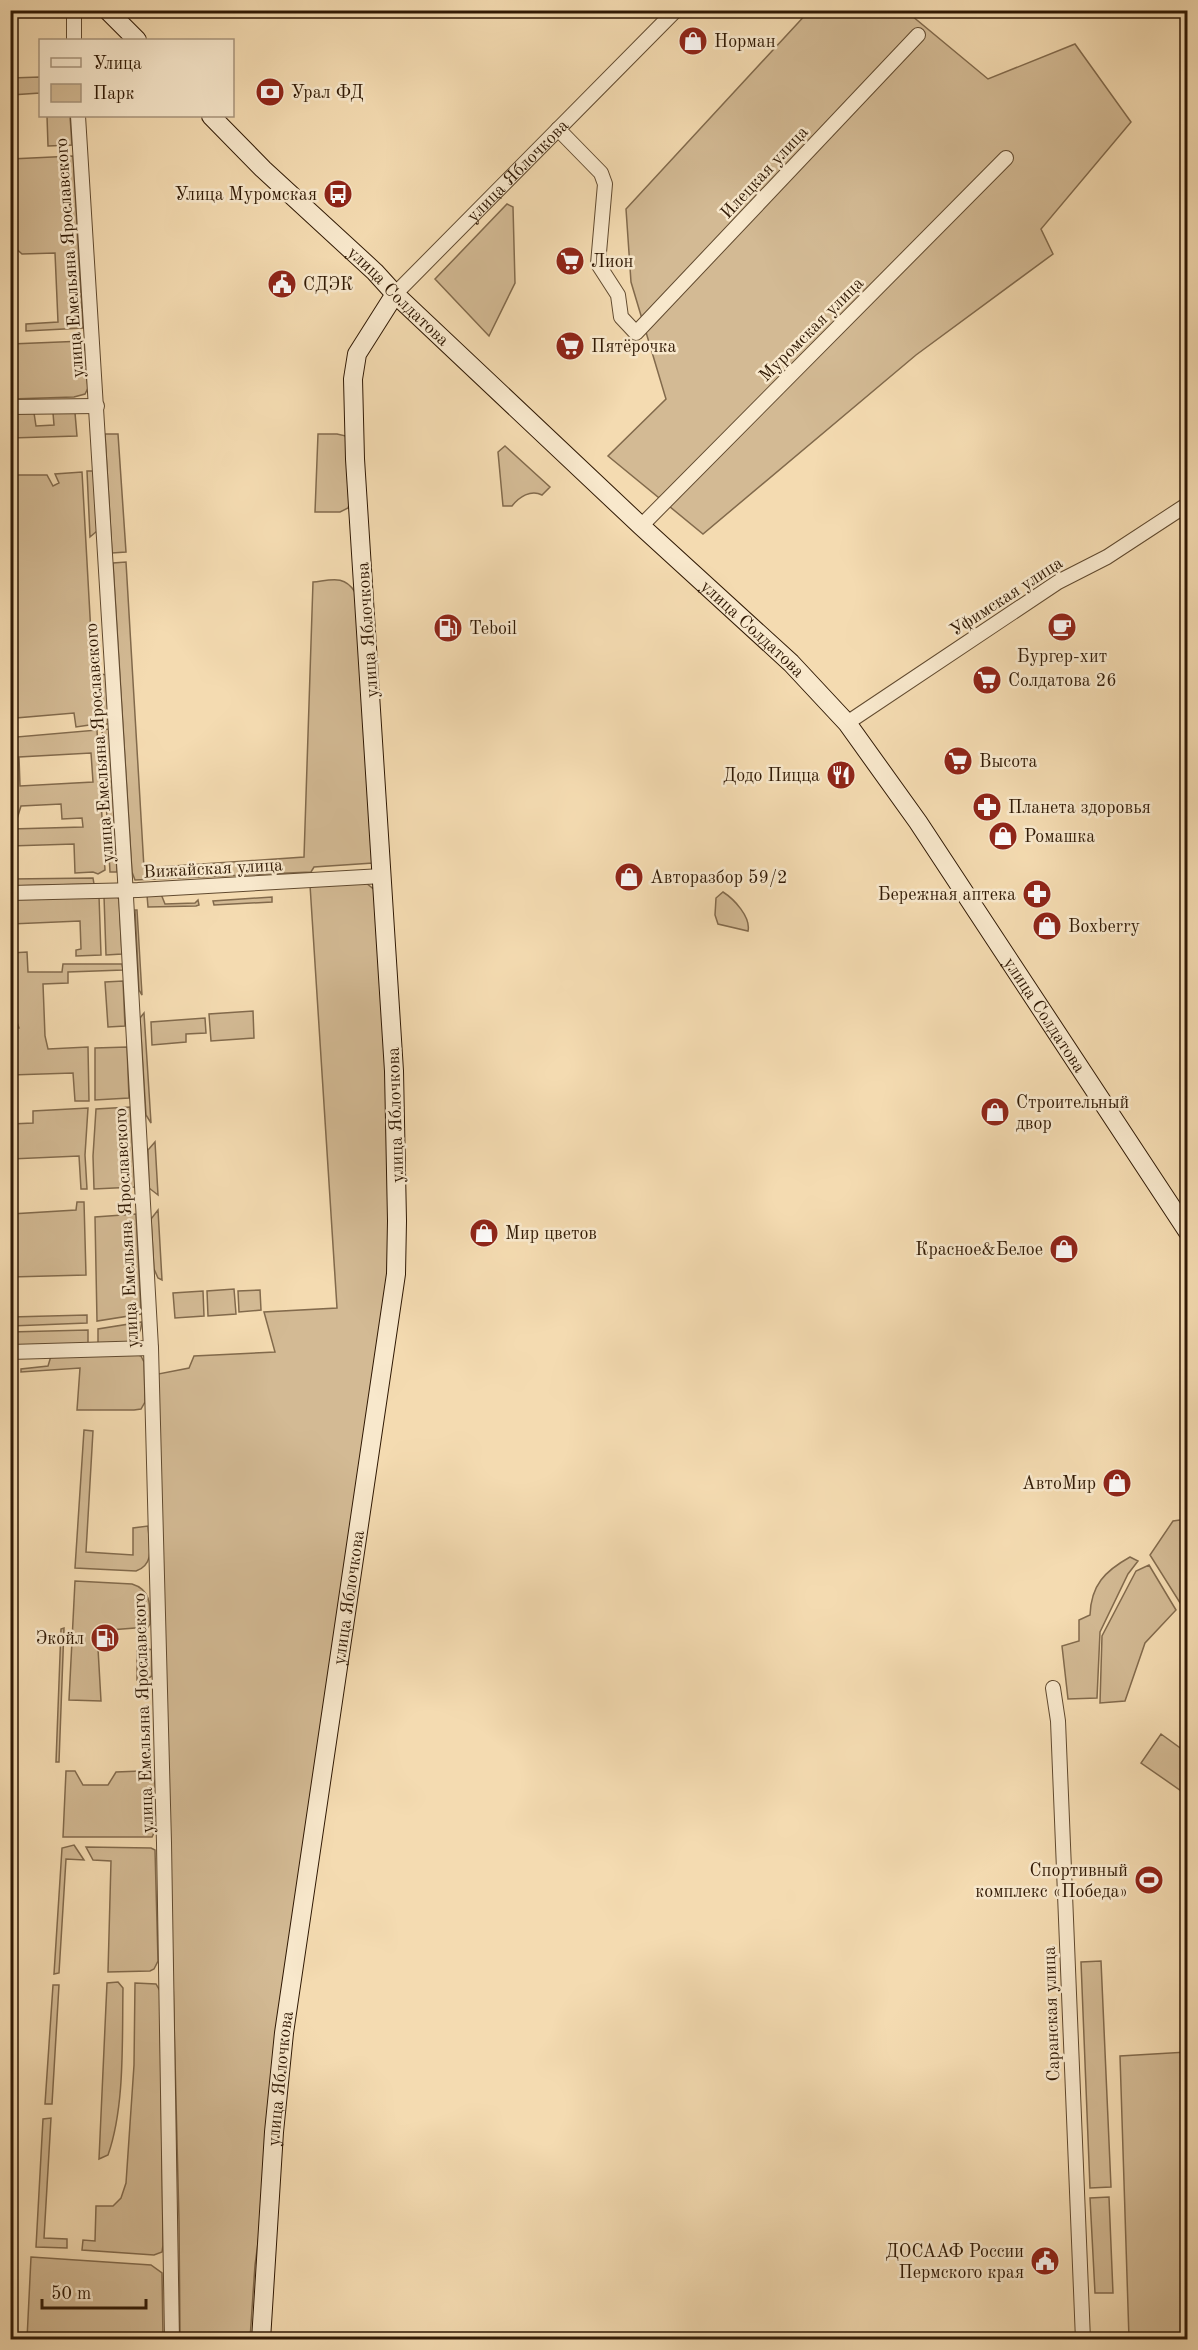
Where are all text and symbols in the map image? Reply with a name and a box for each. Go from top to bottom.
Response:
shop icon: Норман [677,25,709,57]
place label: Норман [714,33,776,51]
legend [39,39,234,117]
text: Улица [93,55,142,73]
bank icon: Урал ФД [254,76,286,108]
place label: Урал ФД [291,84,363,102]
text: Парк [93,85,134,103]
street label: улица Яблочкова [464,116,572,226]
street label: Илецкая улица [717,123,812,223]
street label: улица Емельяна Ярославского [53,137,87,379]
bus stop icon: Улица Муромская [322,178,354,210]
place label: Улица Муромская [175,186,317,204]
street label: улица Солдатова [344,244,452,350]
supermarket icon: Лион [554,245,586,277]
place label: Лион [591,253,634,271]
public building icon: СДЭК [266,268,298,300]
street label: Муромская улица [756,274,867,385]
place label: СДЭК [303,276,353,294]
supermarket icon: Пятёрочка [554,330,586,362]
place label: Пятёрочка [591,338,677,356]
street label: Уфимская улица [947,554,1067,641]
street label: улица Яблочкова [354,561,382,698]
street label: улица Солдатова [697,577,808,681]
cafe icon: Бургер-хит [1046,611,1078,643]
fuel station icon: Teboil [432,612,464,644]
place label: Teboil [469,620,517,638]
street label: улица Емельяна Ярославского [83,622,117,864]
place label: Бургер-хит [1017,648,1107,666]
supermarket icon: Солдатова 26 [971,664,1003,696]
place label: Солдатова 26 [1008,672,1117,690]
supermarket icon: Высота [942,745,974,777]
place label: Высота [979,753,1038,771]
restaurant icon: Додо Пицца [825,759,857,791]
place label: Додо Пицца [723,767,820,785]
pharmacy icon: Планета здоровья [971,791,1003,823]
place label: Планета здоровья [1008,799,1151,817]
shop icon: Ромашка [987,820,1019,852]
place label: Ромашка [1024,828,1095,846]
street label: Вижайская улица [143,856,283,882]
shop icon: Авторазбор 59/2 [613,861,645,893]
place label: Авторазбор 59/2 [650,869,787,887]
pharmacy icon: Бережная аптека [1021,878,1053,910]
place label: Бережная аптека [878,886,1016,904]
shop icon: Boxberry [1031,910,1063,942]
place label: Boxberry [1068,918,1141,936]
street label: улица Солдатова [1000,954,1088,1076]
street label: улица Яблочкова [385,1047,407,1183]
place label: Строительный двор [1016,1094,1129,1133]
shop icon: Строительный двор [979,1096,1011,1128]
street label: улица Емельяна Ярославского [112,1107,142,1349]
shop icon: Мир цветов [468,1217,500,1249]
place label: Мир цветов [505,1225,597,1243]
shop icon: Красное&Белое [1048,1233,1080,1265]
place label: Красное&Белое [915,1241,1043,1259]
shop icon: АвтоМир [1101,1467,1133,1499]
place label: АвтоМир [1022,1475,1096,1493]
street label: улица Яблочкова [330,1529,368,1666]
street label: улица Емельяна Ярославского [131,1592,157,1834]
fuel station icon: Экойл [89,1622,121,1654]
place label: Экойл [36,1630,84,1648]
place label: Спортивный комплекс «Победа» [975,1862,1128,1901]
sports icon: Спортивный комплекс «Победа» [1133,1864,1165,1896]
street label: Саранская улица [1041,1946,1063,2082]
street label: улица Яблочкова [265,2010,297,2147]
place label: ДОСААФ России Пермского края [886,2243,1024,2282]
public building icon: ДОСААФ России Пермского края [1029,2245,1061,2277]
scale bar [42,2272,146,2310]
text: 50 m [51,2285,91,2303]

